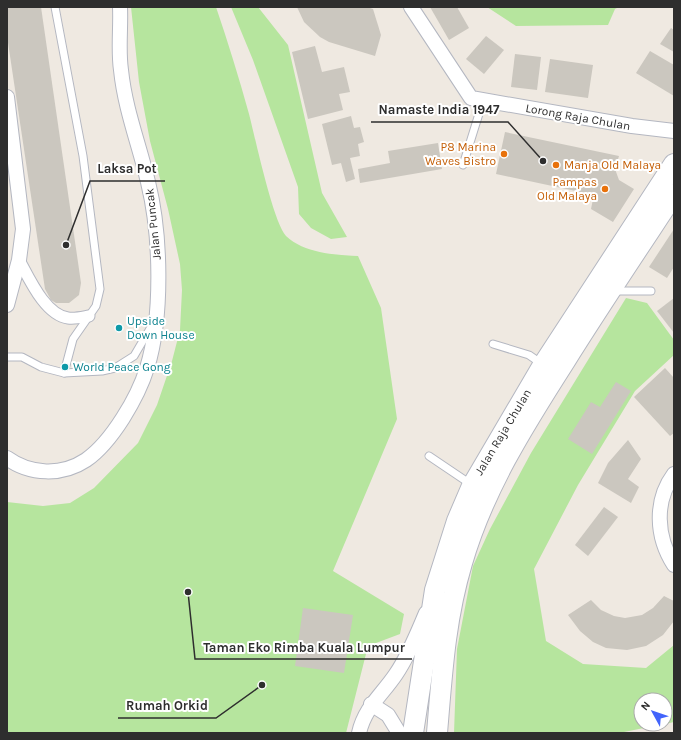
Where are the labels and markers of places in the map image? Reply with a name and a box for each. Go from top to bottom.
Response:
callout: Namaste India 1947 [371,97,508,122]
place label: P8 Marina Waves Bistro [425,140,496,168]
marker: P8 Marina Waves Bistro [499,149,509,159]
callout: Laksa Pot [90,156,165,181]
place label: Manja Old Malaya [564,158,661,172]
marker: Manja Old Malaya [551,160,561,170]
place label: Pampas Old Malaya [537,175,597,203]
marker: Pampas Old Malaya [600,184,610,194]
place label: Upside Down House [127,314,195,342]
marker: Upside Down House [114,323,124,333]
place label: World Peace Gong [73,360,171,374]
marker: World Peace Gong [60,362,70,372]
callout: Taman Eko Rimba Kuala Lumpur [195,634,412,659]
callout: Rumah Orkid [118,693,216,718]

